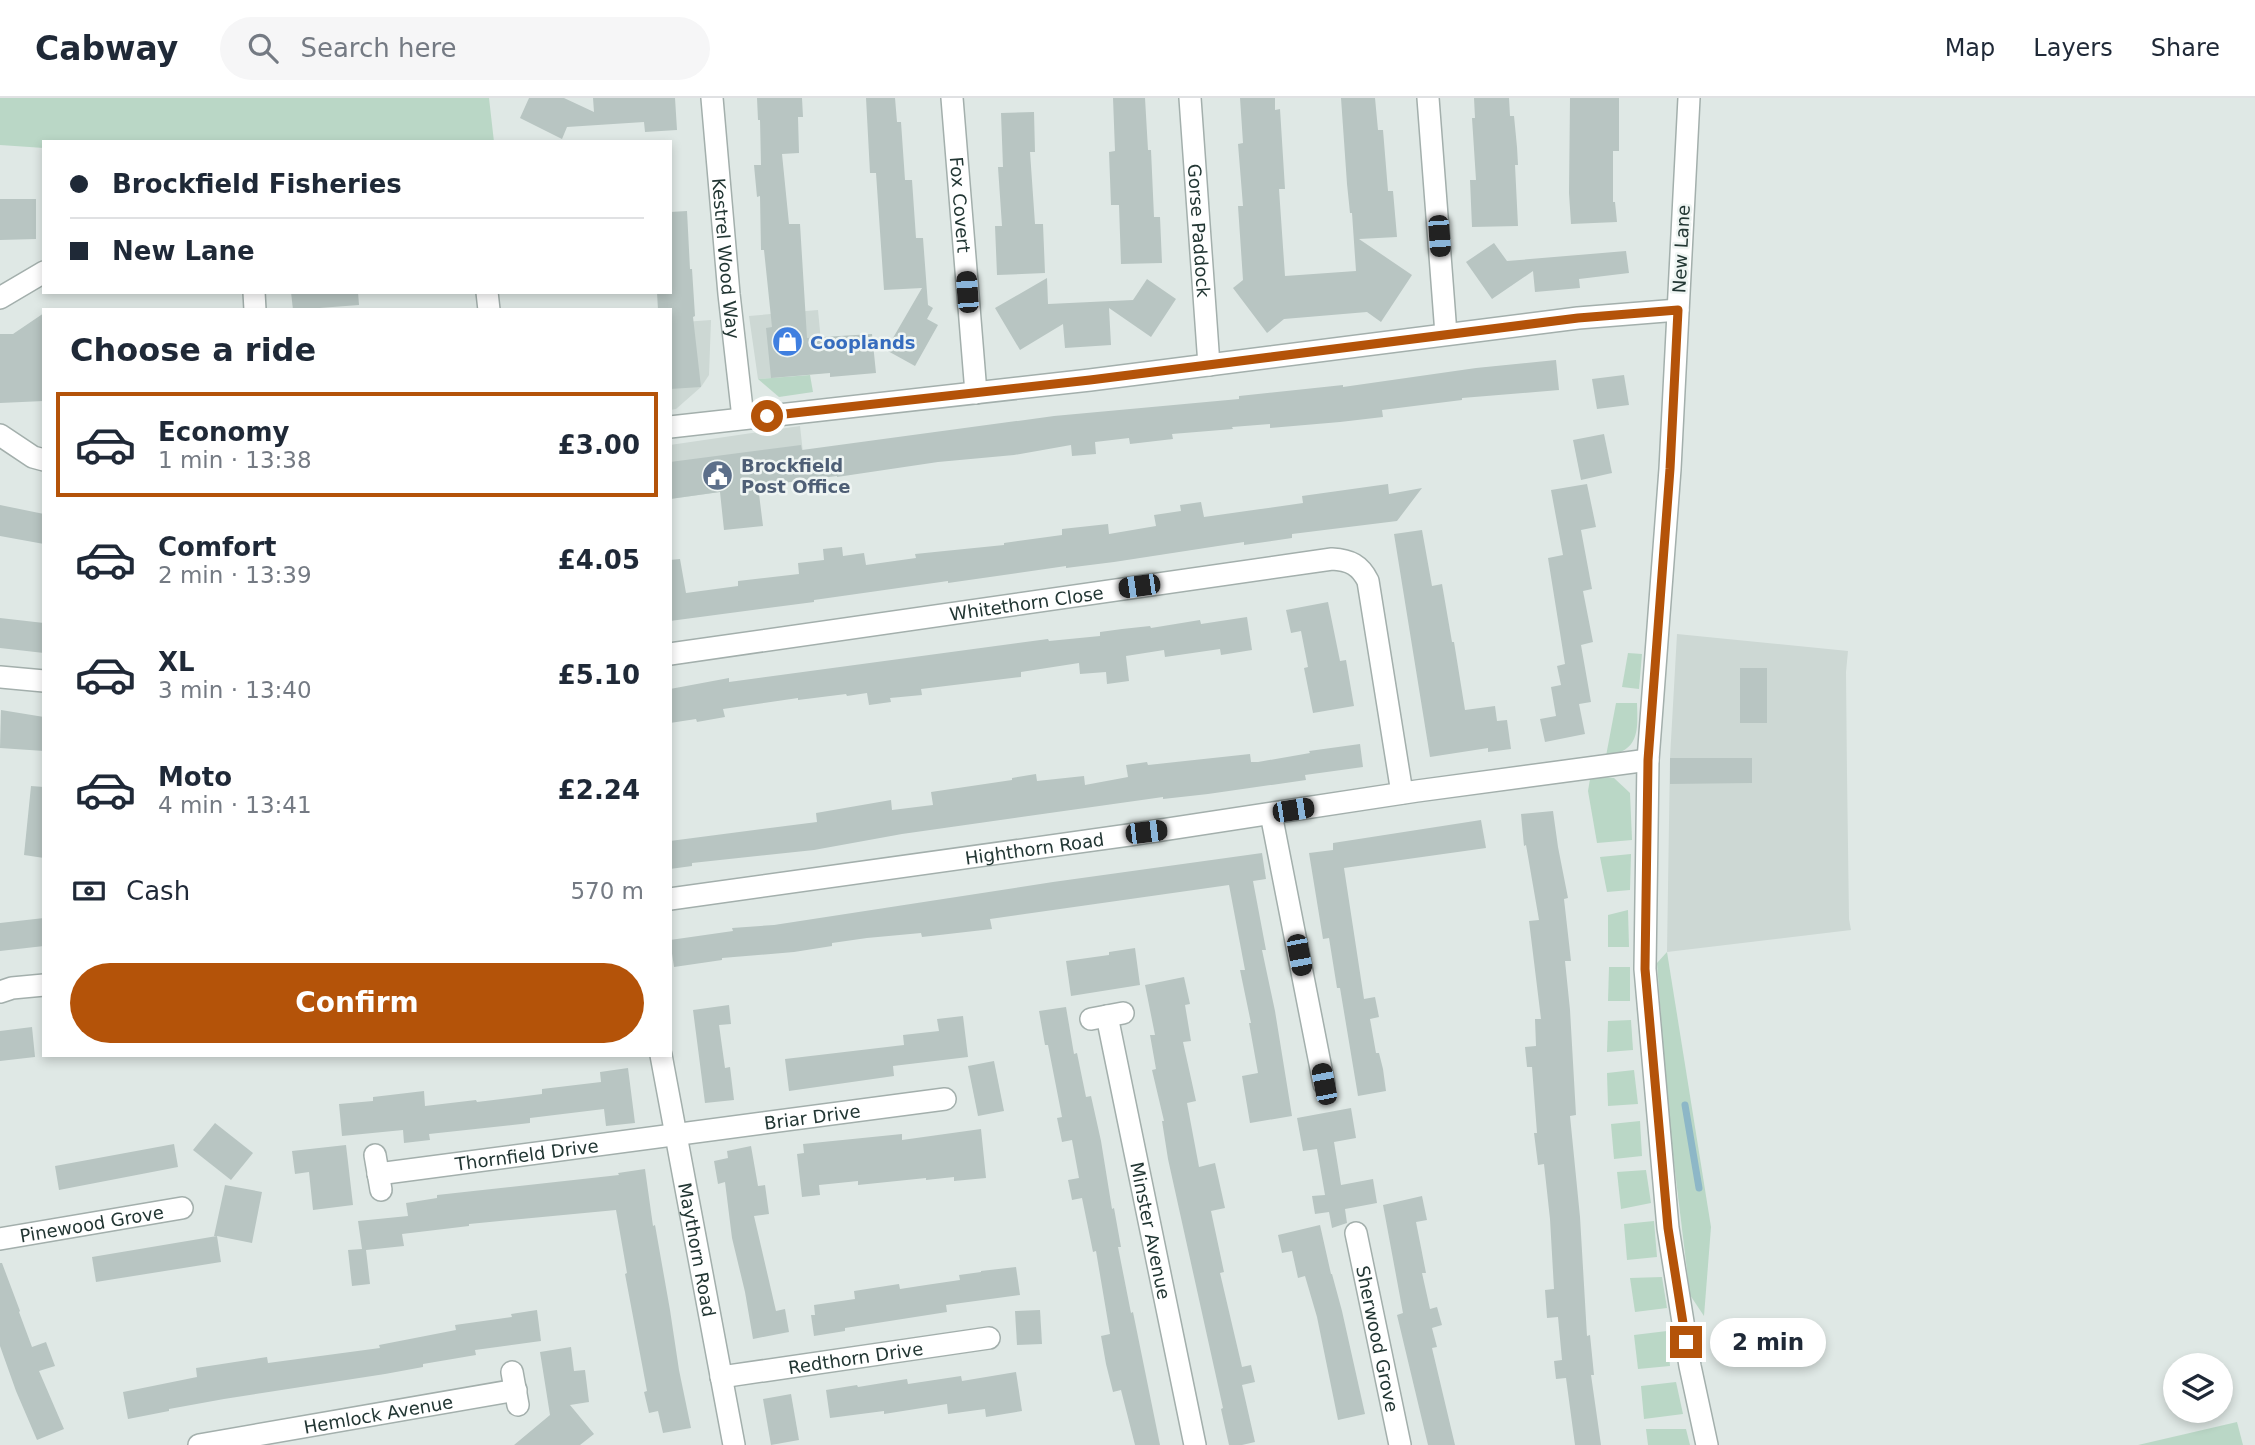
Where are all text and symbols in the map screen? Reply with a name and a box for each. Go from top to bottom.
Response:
search box [220,17,710,80]
text: Cabway [35,29,178,68]
icon: search [244,29,282,67]
text: Search here [300,33,457,63]
text: Map [1945,34,1995,62]
text: Layers [2033,34,2113,62]
text: Share [2151,34,2220,62]
street label: Fox Covert [946,156,975,254]
street label: Gorse Paddock [1184,163,1215,299]
text: Brockfield Fisheries [112,169,402,199]
street label: Kestrel Wood Way [708,177,745,340]
street label: New Lane [1668,204,1694,294]
car [1428,214,1451,258]
text: New Lane [112,236,255,266]
car [956,270,979,314]
shop icon: Cooplands [770,325,804,359]
text: Choose a ride [70,331,316,369]
place label: Cooplands [810,332,916,353]
route start [751,400,783,432]
icon: car [74,413,137,476]
text: Economy [158,417,289,447]
text: £3.00 [558,430,640,460]
text: 1 min · 13:38 [158,447,312,473]
place label: Brockfield Post Office [741,455,850,497]
public building icon: Brockfield Post Office [701,458,735,492]
icon: car [74,528,137,591]
text: Comfort [158,532,276,562]
text: £4.05 [558,545,640,575]
text: 2 min · 13:39 [158,562,312,588]
car [1117,573,1162,599]
street label: Whitethorn Close [948,581,1105,624]
icon: car [74,643,137,706]
text: XL [158,647,195,677]
text: £5.10 [558,660,640,690]
text: 3 min · 13:40 [158,677,312,703]
icon: car [74,758,137,821]
text: Moto [158,762,232,792]
text: £2.24 [558,775,640,805]
text: 4 min · 13:41 [158,792,312,818]
car [1271,796,1316,824]
car [1124,819,1169,845]
street label: Highthorn Road [964,828,1105,868]
icon: cash [70,872,108,910]
text: Cash [126,876,190,906]
text: 570 m [570,878,644,904]
car [1285,932,1314,978]
button: Confirm [70,963,644,1043]
car [1310,1061,1339,1107]
street label: Briar Drive [763,1100,862,1133]
street label: Thornfield Drive [453,1134,600,1174]
street label: Minster Avenue [1127,1160,1175,1301]
street label: Maythorn Road [675,1181,720,1318]
street label: Pinewood Grove [18,1201,165,1246]
street label: Sherwood Grove [1353,1264,1403,1414]
callout: 2 min [1710,1318,1826,1366]
route end [1670,1326,1702,1358]
text: 2 min [1732,1329,1804,1355]
street label: Redthorn Drive [787,1337,924,1378]
map controls [2163,1353,2233,1423]
button: layers [2163,1353,2233,1423]
street label: Hemlock Avenue [302,1391,455,1437]

